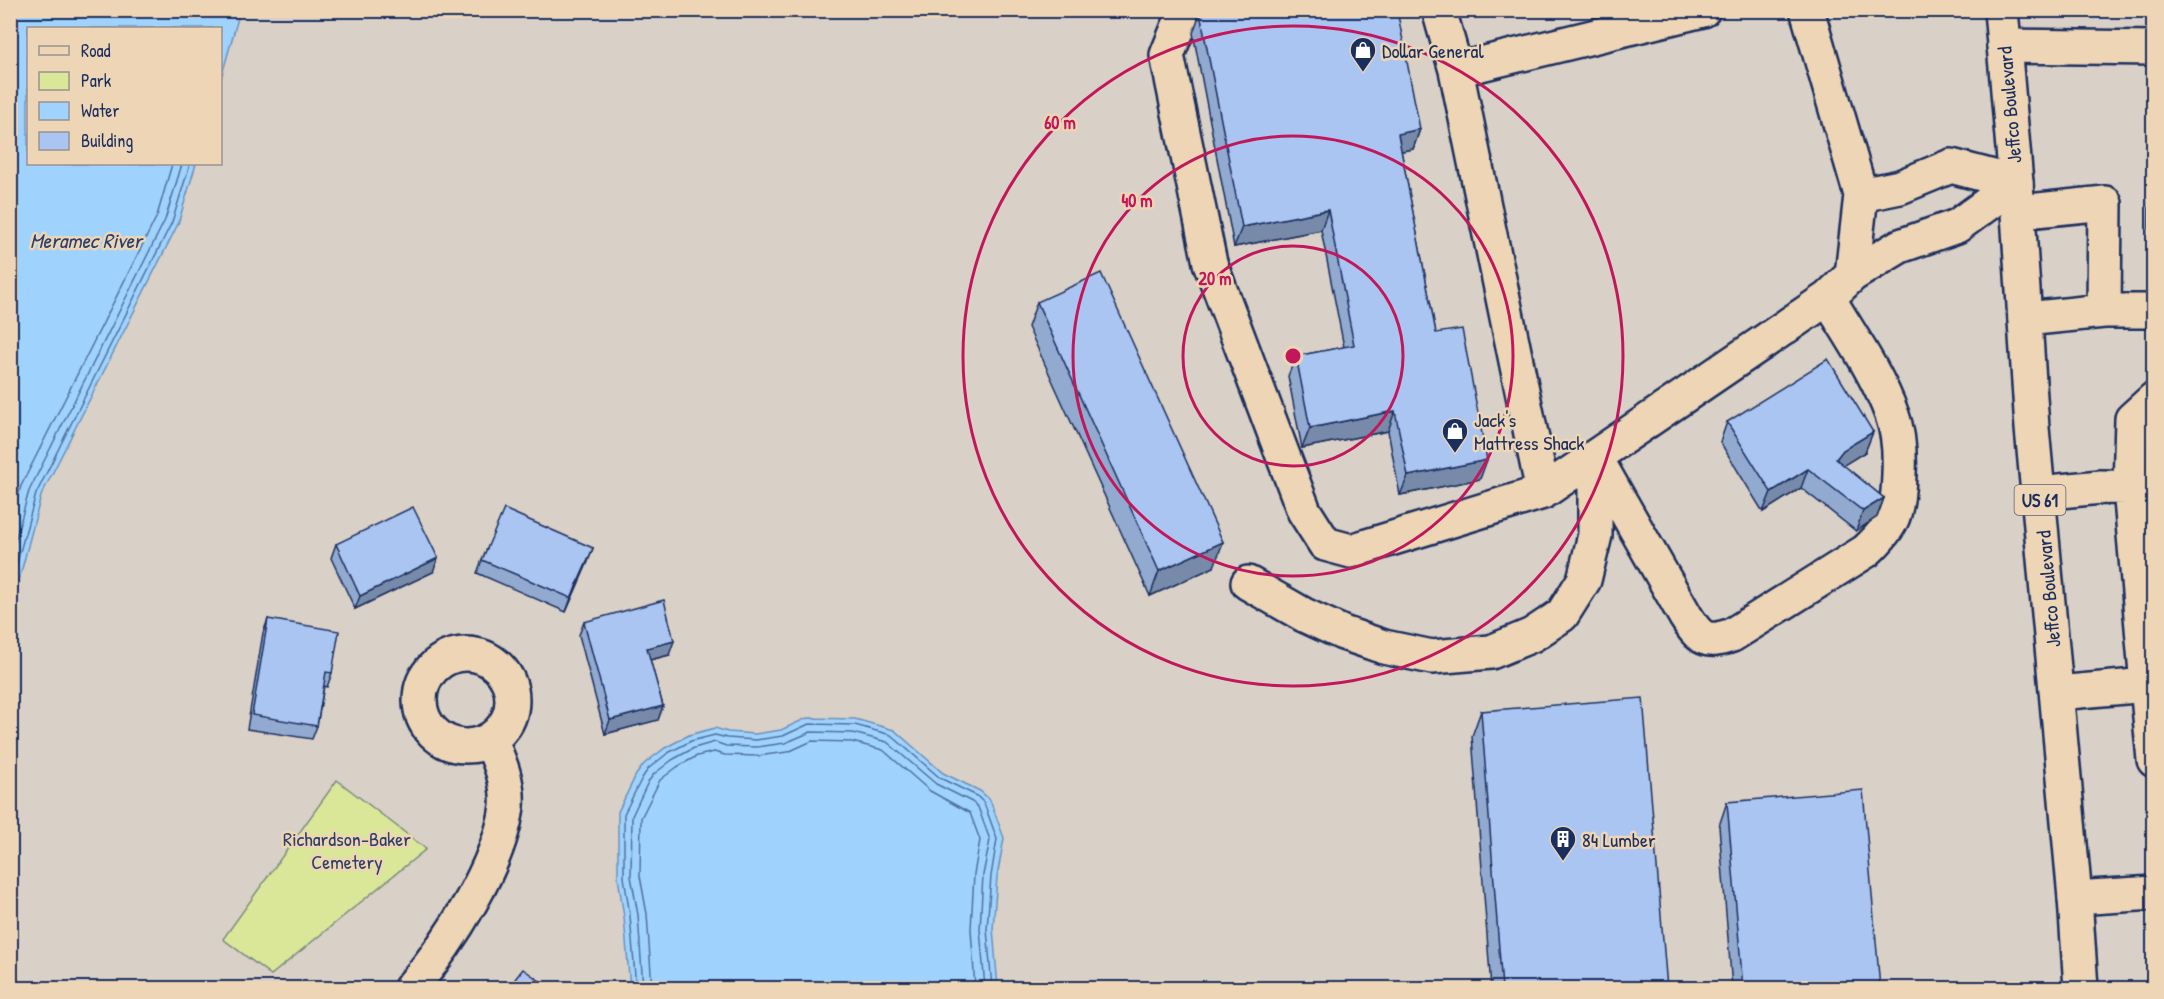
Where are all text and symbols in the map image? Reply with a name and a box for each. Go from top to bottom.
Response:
legend [27,27,222,165]
shop icon: Dollar General [1348,35,1378,73]
place label: Dollar General [1382,37,1484,64]
text: Road [81,38,111,63]
street label: Jeffco Boulevard [1990,45,2028,165]
text: Park [81,68,112,93]
text: Water [81,98,119,123]
text: 60 m [1044,110,1076,135]
text: Building [81,128,133,153]
text: 40 m [1121,188,1153,213]
water label: Meramec River [30,226,145,255]
text: 20 m [1199,266,1231,291]
centre of rings [1283,346,1303,366]
place label: Jack's Mattress Shack [1474,406,1585,456]
shop icon: Jack's Mattress Shack [1440,416,1470,454]
road number: US 61 [2014,485,2066,515]
street label: Jeffco Boulevard [2029,529,2067,649]
building icon: 84 Lumber [1548,824,1578,862]
park label: Richardson-Baker Cemetery [283,825,411,875]
place label: 84 Lumber [1582,826,1656,853]

